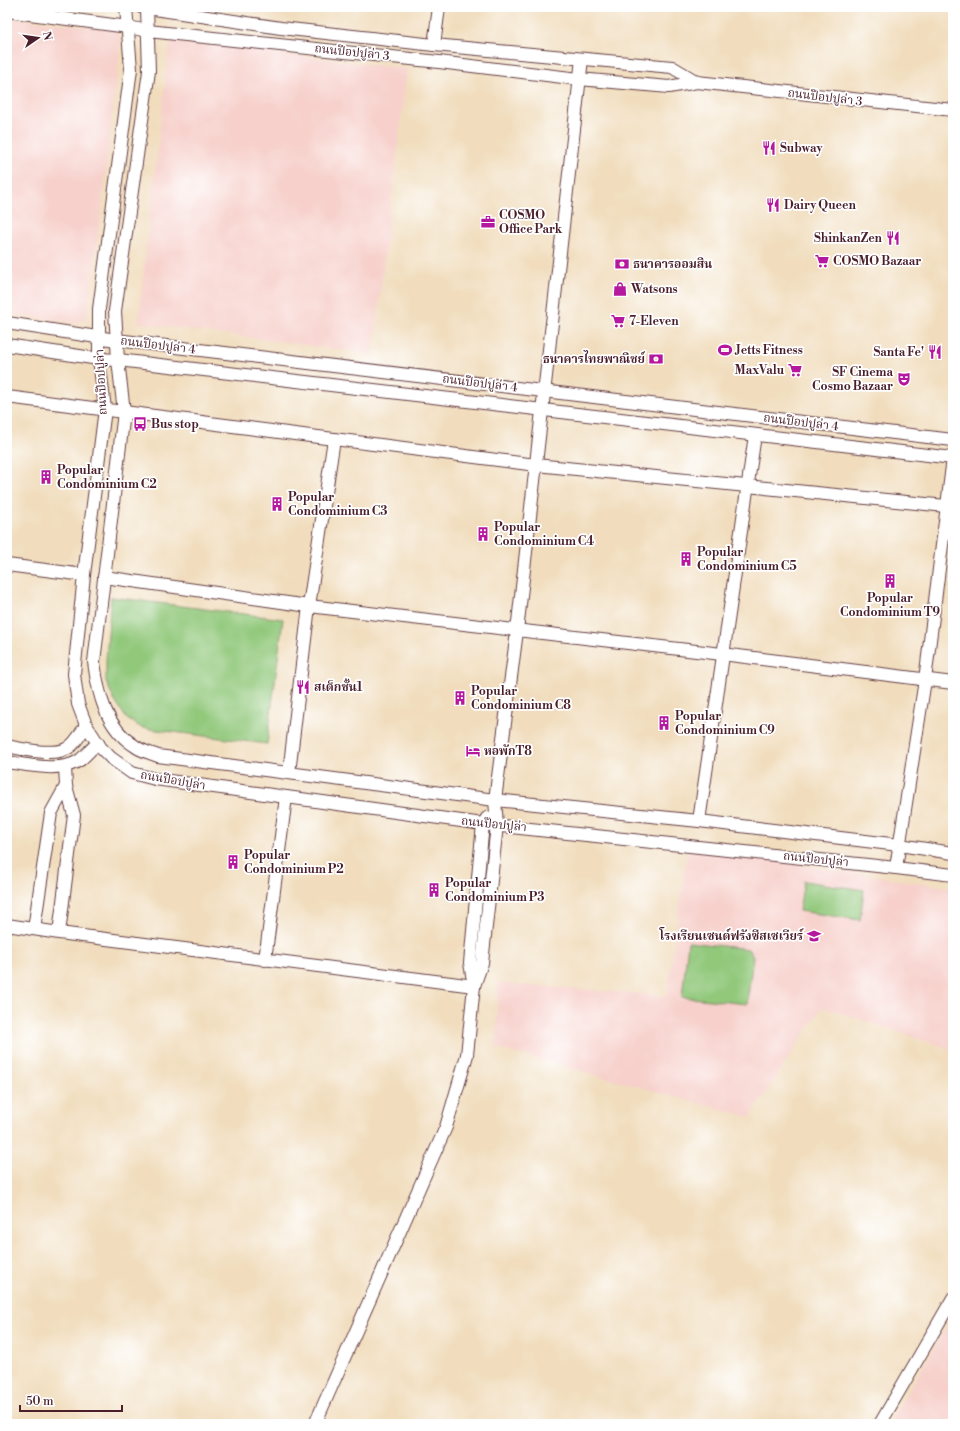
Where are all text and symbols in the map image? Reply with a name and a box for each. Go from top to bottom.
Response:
north arrow [18,18,58,58]
text: N [39,30,55,42]
street label: ถนนป๊อปปูล่า 3 [314,41,391,64]
street label: ถนนป๊อปปูล่า 3 [787,85,864,110]
restaurant icon: Subway [761,140,777,156]
place label: Subway [780,141,824,156]
restaurant icon: Dairy Queen [765,197,781,213]
place label: Dairy Queen [784,198,856,213]
place label: COSMO Office Park [499,208,563,237]
office icon: COSMO Office Park [480,214,496,230]
restaurant icon: ShinkanZen [885,230,901,246]
place label: ShinkanZen [814,231,883,246]
supermarket icon: COSMO Bazaar [814,253,830,269]
place label: COSMO Bazaar [833,254,921,269]
bank icon: ธนาคารออมสิน [614,256,630,272]
place label: ธนาคารออมสิน [633,257,712,272]
shop icon: Watsons [612,281,628,297]
place label: Watsons [630,282,678,297]
supermarket icon: 7-Eleven [610,313,626,329]
place label: 7-Eleven [629,314,679,329]
street label: ถนนป๊อปปูล่า 4 [119,333,196,358]
sports icon: Jetts Fitness [717,342,733,358]
place label: Jetts Fitness [734,343,803,358]
restaurant icon: Santa Fe' [927,344,943,360]
place label: Santa Fe' [874,345,924,360]
street label: ถนนป๊อปปูล่า [92,349,111,415]
place label: ธนาคารไทยพาณิชย์ [543,350,646,367]
bank icon: ธนาคารไทยพาณิชย์ [648,351,664,367]
supermarket icon: MaxValu [787,362,803,378]
place label: MaxValu [735,363,785,378]
place label: SF Cinema Cosmo Bazaar [812,365,893,394]
street label: ถนนป๊อปปูล่า 4 [441,371,518,396]
theatre icon: SF Cinema Cosmo Bazaar [896,371,912,387]
street label: ถนนป๊อปปูล่า 4 [762,410,839,435]
bus stop icon: Bus stop [132,416,148,432]
place label: Bus stop [151,417,199,432]
place label: Popular Condominium C2 [57,463,157,492]
building icon: Popular Condominium C2 [38,469,54,485]
place label: Popular Condominium C3 [288,490,388,519]
building icon: Popular Condominium C3 [269,496,285,512]
place label: Popular Condominium C4 [494,520,594,549]
building icon: Popular Condominium C4 [475,526,491,542]
place label: Popular Condominium C5 [697,545,797,574]
building icon: Popular Condominium C5 [678,551,694,567]
building icon: Popular Condominium T9 [882,573,898,589]
place label: Popular Condominium T9 [840,591,940,620]
place label: สเต็กชั้น1 [314,678,363,695]
restaurant icon: สเต็กชั้น1 [295,679,311,695]
place label: Popular Condominium C8 [471,684,571,713]
building icon: Popular Condominium C8 [452,690,468,706]
place label: Popular Condominium C9 [675,709,775,738]
building icon: Popular Condominium C9 [656,715,672,731]
hotel icon: หอพักT8 [465,743,481,759]
place label: หอพักT8 [484,744,532,759]
street label: ถนนป๊อปปูล่า [139,767,207,794]
street label: ถนนป๊อปปูล่า [460,814,528,835]
place label: Popular Condominium P2 [244,848,344,877]
street label: ถนนป๊อปปูล่า [782,849,850,870]
building icon: Popular Condominium P2 [225,854,241,870]
place label: Popular Condominium P3 [445,876,544,905]
building icon: Popular Condominium P3 [426,882,442,898]
place label: โรงเรียนเซนต์ฟรังซีสเซเวียร์ [659,927,804,944]
school or university icon: โรงเรียนเซนต์ฟรังซีสเซเวียร์ [806,928,822,944]
scale bar [20,1387,122,1413]
text: 50 m [26,1394,54,1409]

